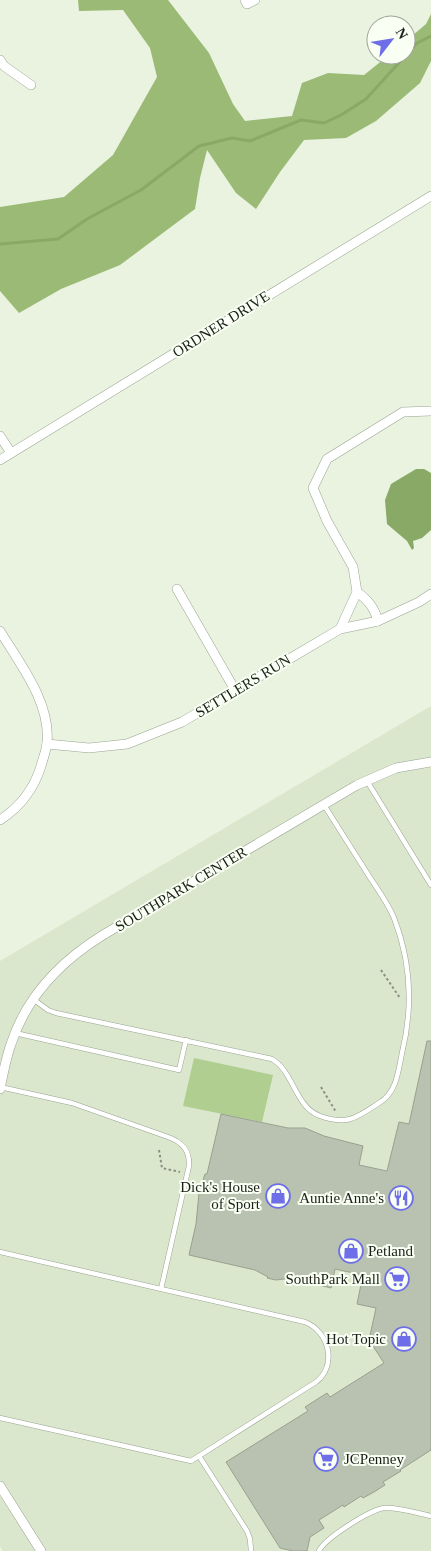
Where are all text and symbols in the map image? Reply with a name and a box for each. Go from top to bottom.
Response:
north arrow [366,15,416,65]
text: N [393,25,411,42]
street label: ORDNER DRIVE [170,288,272,360]
street label: SETTLERS RUN [193,651,294,721]
street label: SOUTHPARK CENTER [112,843,250,935]
place label: Dick's House of Sport [180,1179,261,1212]
shop icon: Dick's House of Sport [265,1183,291,1209]
restaurant icon: Auntie Anne's [388,1185,414,1211]
place label: Auntie Anne's [299,1190,384,1206]
shop icon: Petland [338,1238,364,1264]
place label: Petland [368,1243,413,1259]
supermarket icon: SouthPark Mall [384,1266,410,1292]
place label: SouthPark Mall [285,1271,380,1287]
shop icon: Hot Topic [391,1326,417,1352]
place label: Hot Topic [326,1331,386,1347]
supermarket icon: JCPenney [313,1446,339,1472]
place label: JCPenney [344,1451,405,1467]

